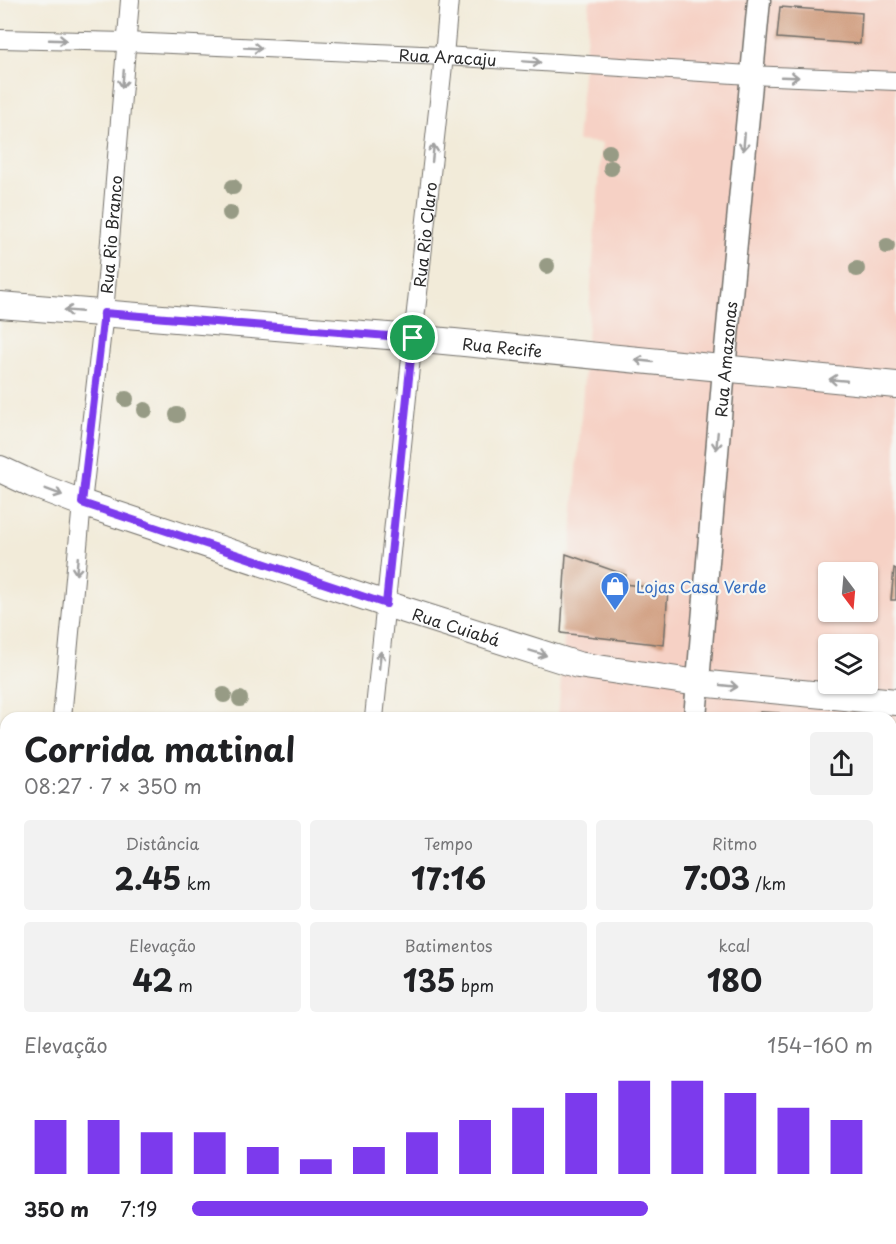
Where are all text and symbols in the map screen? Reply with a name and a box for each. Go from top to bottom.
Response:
one-way arrow [48,35,68,46]
one-way arrow [243,42,263,53]
street label: Rua Aracaju [398,42,497,71]
one-way arrow [521,57,541,68]
one-way arrow [117,69,128,89]
one-way arrow [779,71,799,83]
one-way arrow [738,131,749,151]
one-way arrow [428,144,439,164]
street label: Rua Rio Branco [94,174,127,295]
street label: Rua Rio Claro [407,181,442,289]
street label: Rua Amazonas [708,300,742,418]
one-way arrow [63,305,83,316]
pin [387,312,438,363]
icon: arrive [396,321,429,354]
street label: Rua Recife [461,331,543,363]
one-way arrow [634,355,654,366]
one-way arrow [828,374,848,385]
one-way arrow [712,430,723,450]
one-way arrow [44,487,63,498]
one-way arrow [71,555,82,575]
north arrow [818,562,878,622]
map controls [818,562,878,694]
shop icon: Lojas Casa Verde [599,570,631,612]
place label: Lojas Casa Verde [636,574,766,598]
street label: Rua Cuiabá [410,601,503,651]
button: layers [818,634,878,694]
one-way arrow [528,648,547,659]
one-way arrow [375,651,386,671]
one-way arrow [719,681,739,692]
text: Corrida matinal [24,723,295,773]
button: share [810,732,873,795]
text: 08:27 · 7 × 350 m [24,771,202,801]
text: Distância [126,831,199,855]
text: Tempo [424,831,473,855]
text: Ritmo [712,831,757,855]
text: 2.45 [114,855,182,900]
text: 17:16 [411,855,486,900]
text: 7:03 [683,855,750,900]
text: km [182,871,211,895]
text: /km [750,871,786,895]
text: Elevação [129,933,196,957]
text: Batimentos [405,933,492,957]
text: kcal [719,933,750,957]
text: 42 [132,957,173,1002]
text: 135 [403,957,456,1002]
text: 180 [707,957,762,1002]
text: m [173,973,193,997]
text: bpm [456,973,494,997]
text: Elevação [24,1030,108,1060]
text: 154–160 m [767,1030,873,1060]
text: 350 m [24,1194,89,1224]
text: 7:19 [120,1194,157,1224]

